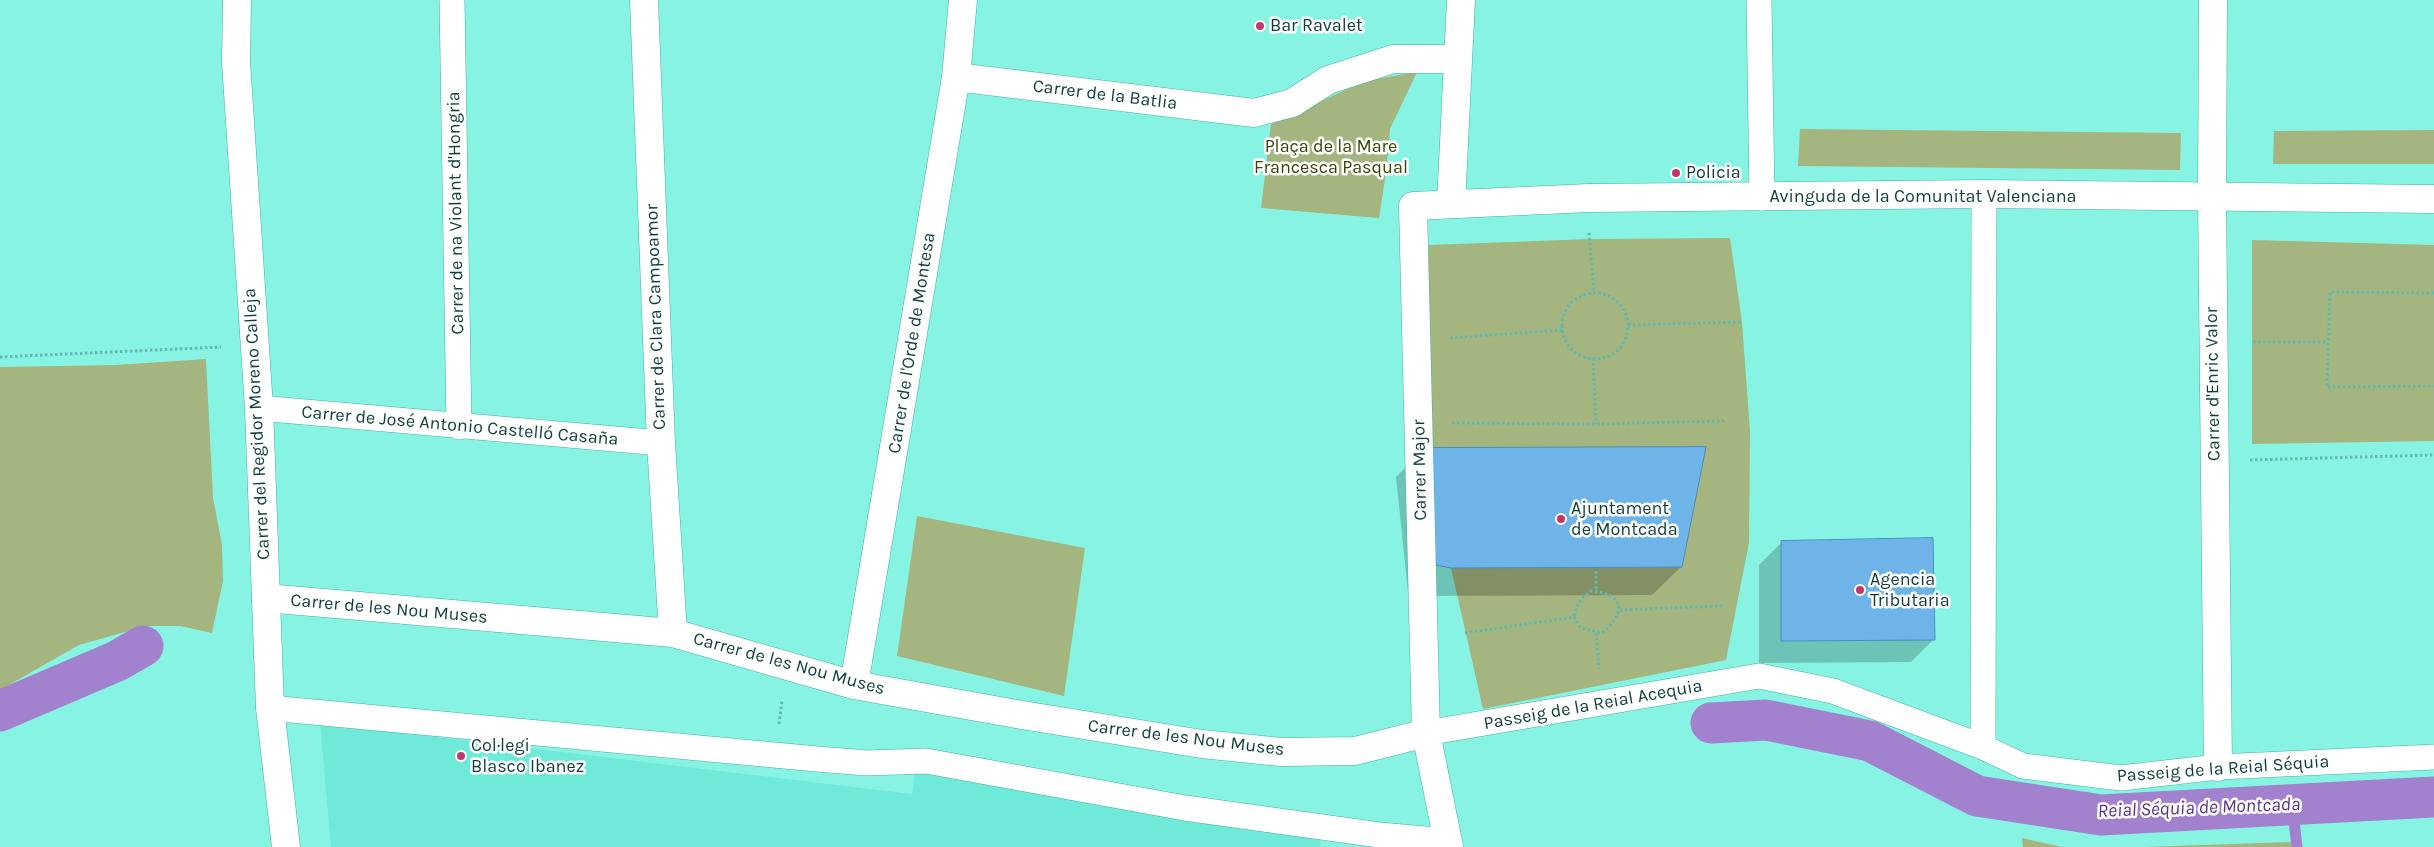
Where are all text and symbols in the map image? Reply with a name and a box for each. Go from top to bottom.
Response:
place label: Bar Ravalet [1270,15,1363,37]
marker: Bar Ravalet [1254,20,1266,32]
street label: Carrer de la Batlia [1031,75,1179,115]
street label: Carrer de na Violant d'Hongria [443,91,469,335]
park label: Plaça de la Mare Francesca Pasqual [1254,136,1408,178]
place label: Policia [1686,162,1741,184]
marker: Policia [1670,167,1682,179]
street label: Avinguda de la Comunitat Valenciana [1769,186,2077,208]
street label: Carrer de Clara Campoamor [641,204,671,430]
street label: Carrer de l'Orde de Montesa [884,231,940,455]
street label: Carrer del Regidor Moreno Calleja [239,288,275,560]
street label: Carrer d'Enric Valor [2201,307,2225,461]
street label: Carrer de José Antonio Castelló Casaña [301,401,619,451]
street label: Carrer Major [1408,419,1432,521]
place label: Ajuntament de Montcada [1571,498,1678,540]
marker: Ajuntament de Montcada [1555,513,1567,525]
place label: Agencia Tributaria [1870,569,1950,612]
marker: Agencia Tributaria [1854,584,1866,596]
street label: Carrer de les Nou Muses [290,590,488,628]
street label: Carrer de les Nou Muses [691,628,887,700]
street label: Passeig de la Reial Acequia [1482,675,1704,735]
street label: Carrer de les Nou Muses [1087,715,1285,761]
place label: Col·legi Blasco Ibanez [471,735,584,778]
marker: Col·legi Blasco Ibanez [455,750,467,762]
street label: Passeig de la Reial Séquia [2116,751,2330,787]
water label: Reial Séquia de Montcada [2097,793,2301,823]

